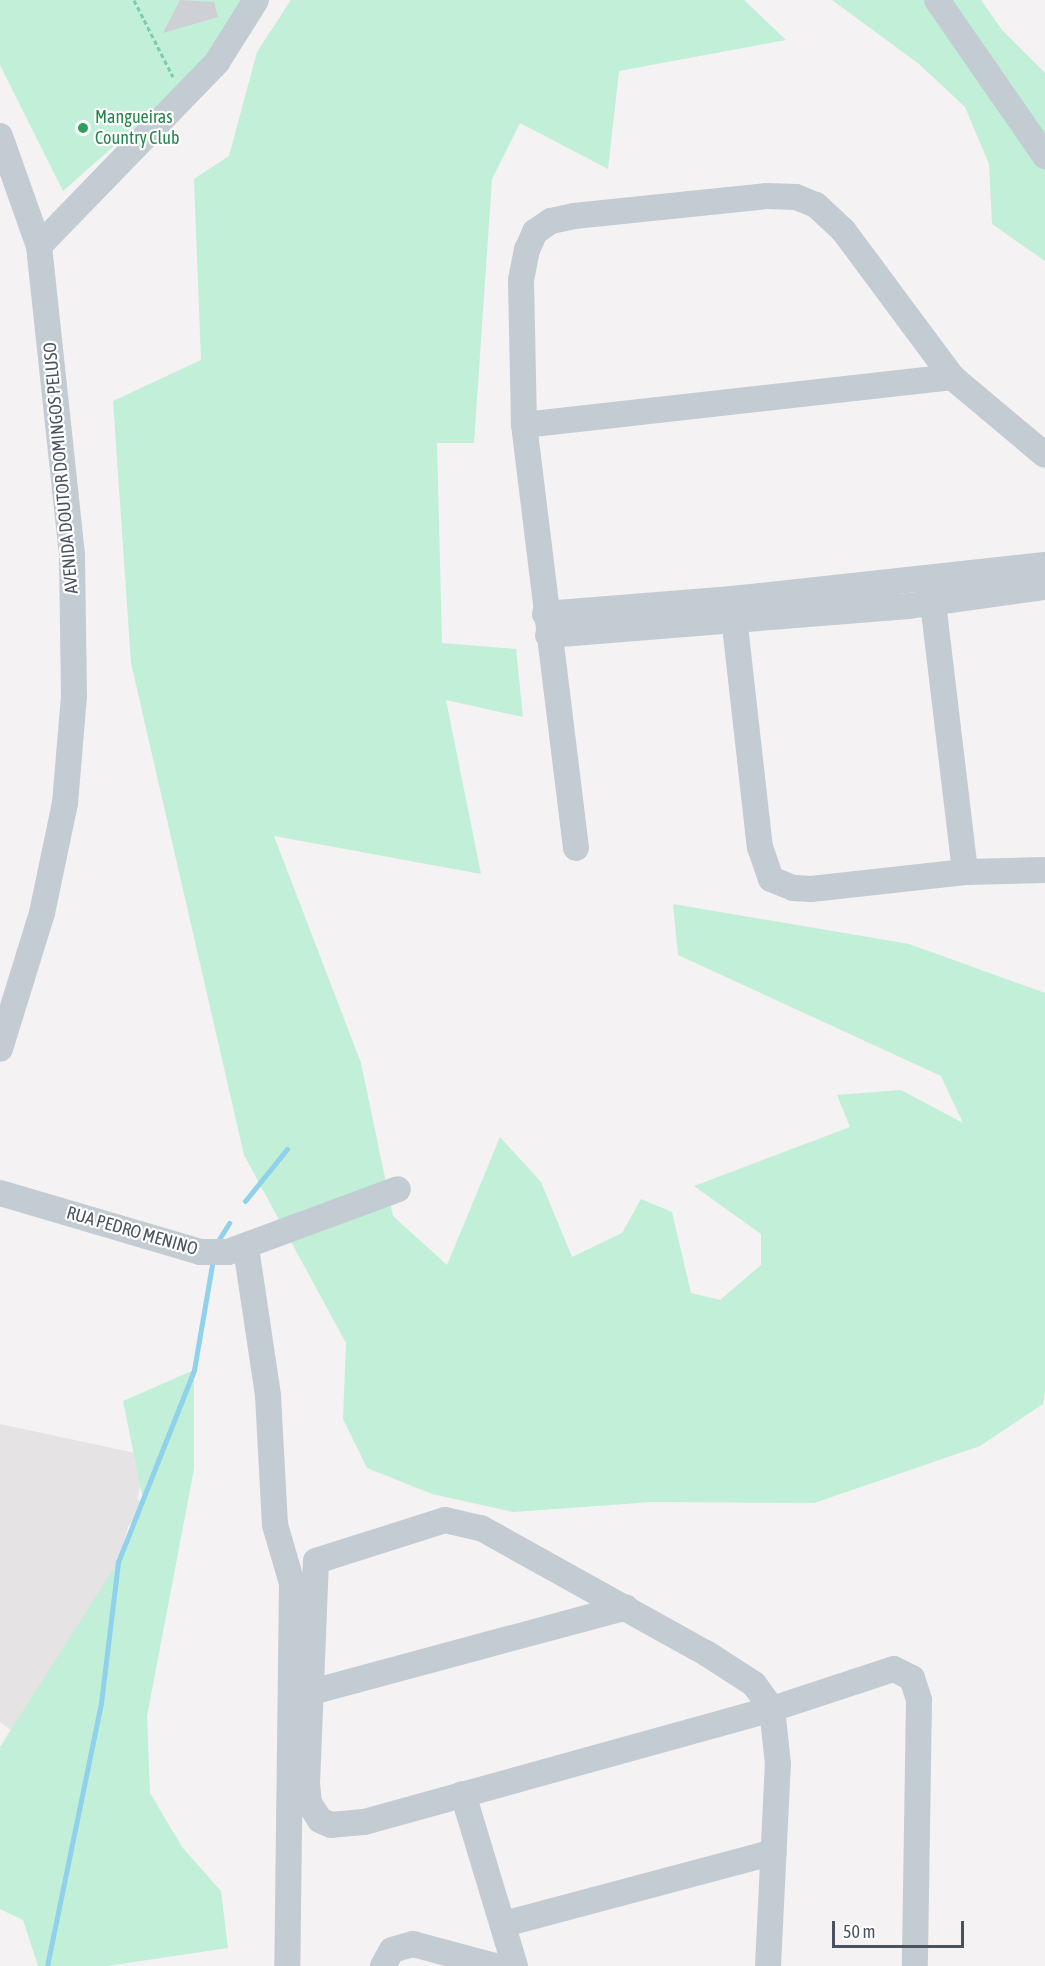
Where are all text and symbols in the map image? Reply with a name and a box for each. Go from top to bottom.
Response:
place label: Mangueiras Country Club [95,107,179,150]
marker: Mangueiras Country Club [76,121,90,135]
street label: AVENIDA DOUTOR DOMINGOS PELUSO [39,341,83,595]
street label: RUA PEDRO MENINO [64,1202,200,1260]
scale bar [835,1909,967,1947]
text: 50 m [843,1921,875,1942]

